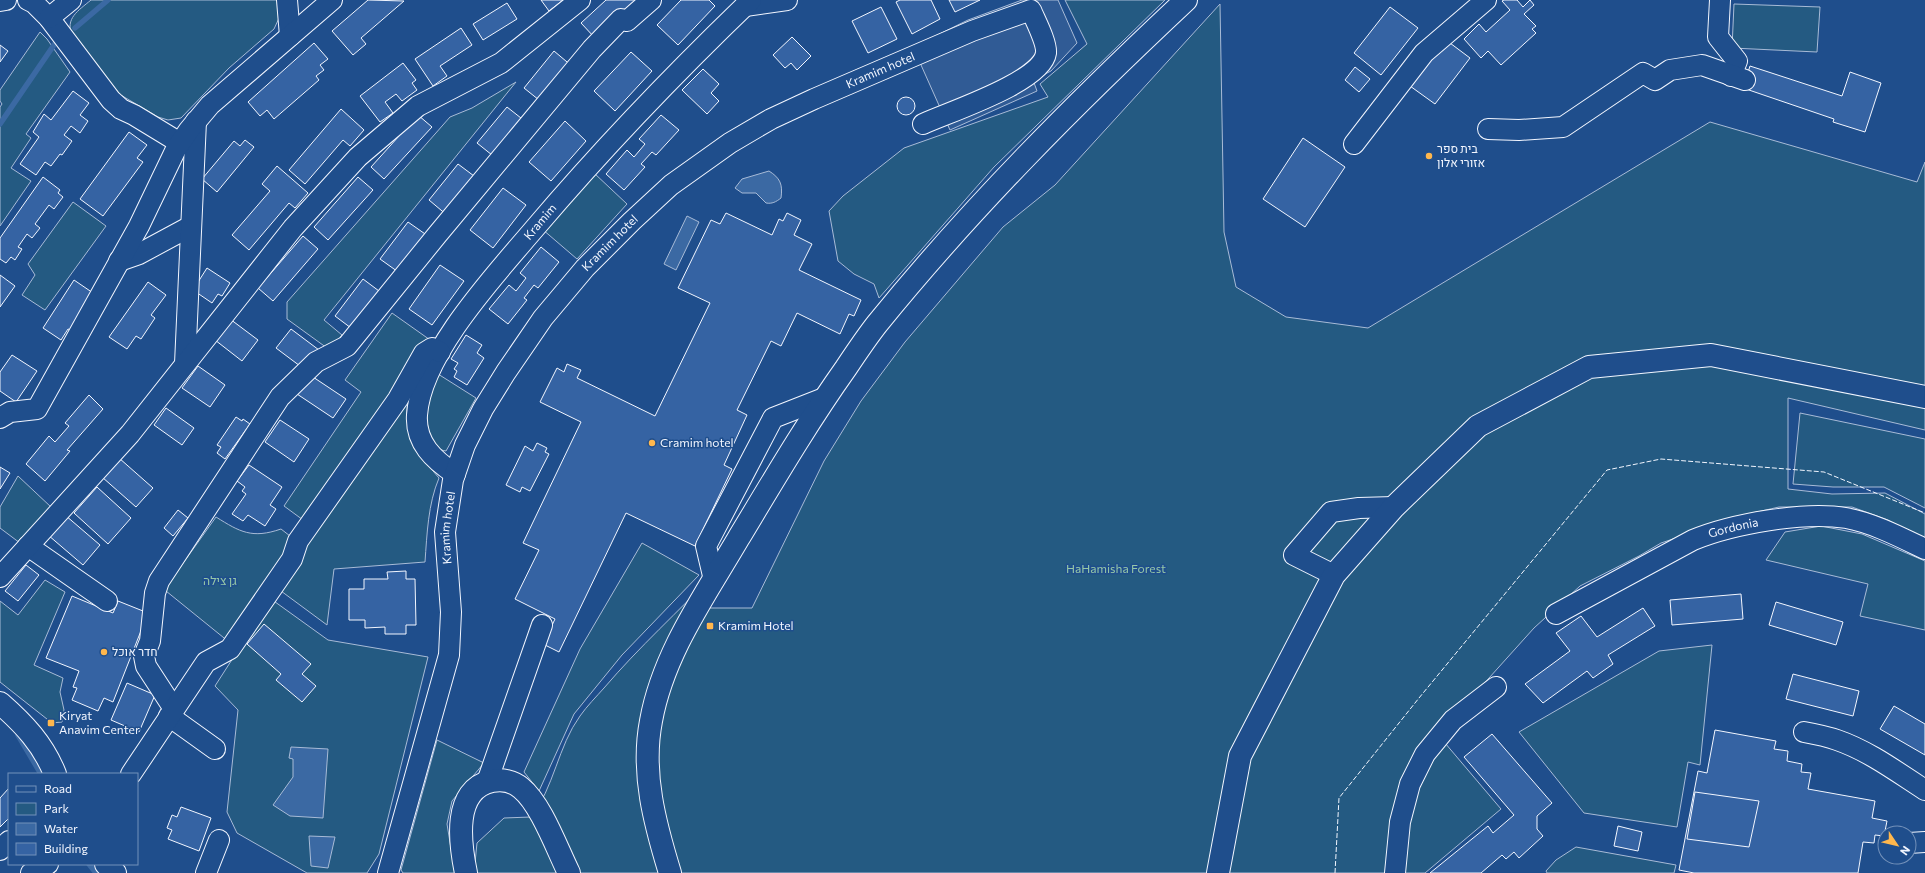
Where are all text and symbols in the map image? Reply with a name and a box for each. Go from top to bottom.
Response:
street label: Kramim hotel [843,49,917,90]
place label: בית ספר אזורי אלון [1437,141,1485,169]
marker: בית ספר אזורי אלון [1424,151,1434,161]
street label: Kramim [520,200,559,242]
street label: Kramim hotel [578,211,640,273]
place label: Cramim hotel [660,435,734,449]
marker: Cramim hotel [647,438,657,448]
street label: Kramim hotel [437,490,457,565]
street label: Gordonia [1706,514,1759,540]
park label: HaHamisha Forest [1066,561,1166,575]
park label: גן צילה [203,573,237,587]
place label: Kramim Hotel [718,618,794,632]
marker: Kramim Hotel [705,621,715,631]
place label: חדר אוכל [112,644,158,658]
marker: חדר אוכל [99,647,109,657]
place label: Kiryat Anavim Center [59,708,140,736]
marker: Kiryat Anavim Center [46,718,56,728]
legend [8,773,138,865]
text: Road [44,781,72,795]
text: Park [44,801,70,815]
text: Water [44,821,78,835]
north arrow [1877,825,1917,865]
text: Building [44,841,88,855]
text: N [1898,844,1913,858]

